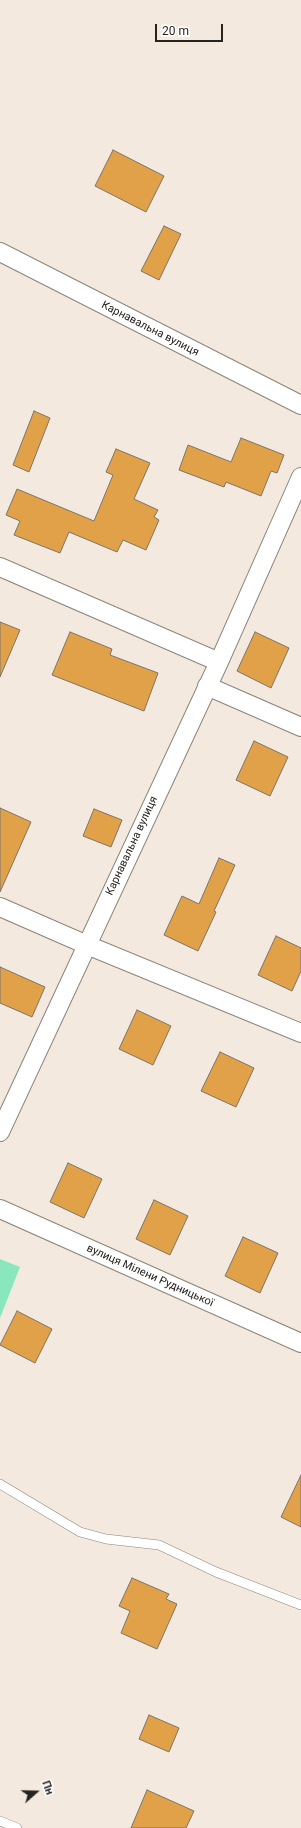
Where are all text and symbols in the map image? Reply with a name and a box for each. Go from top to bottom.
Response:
scale bar [157,16,225,42]
text: 20 m [162,24,189,38]
street label: Карнавальна вулиця [99,299,201,359]
street label: Карнавальна вулиця [103,794,161,898]
street label: вулиця Мілени Рудницької [84,1242,216,1310]
north arrow [16,1772,56,1812]
text: Пн [39,1779,56,1797]

